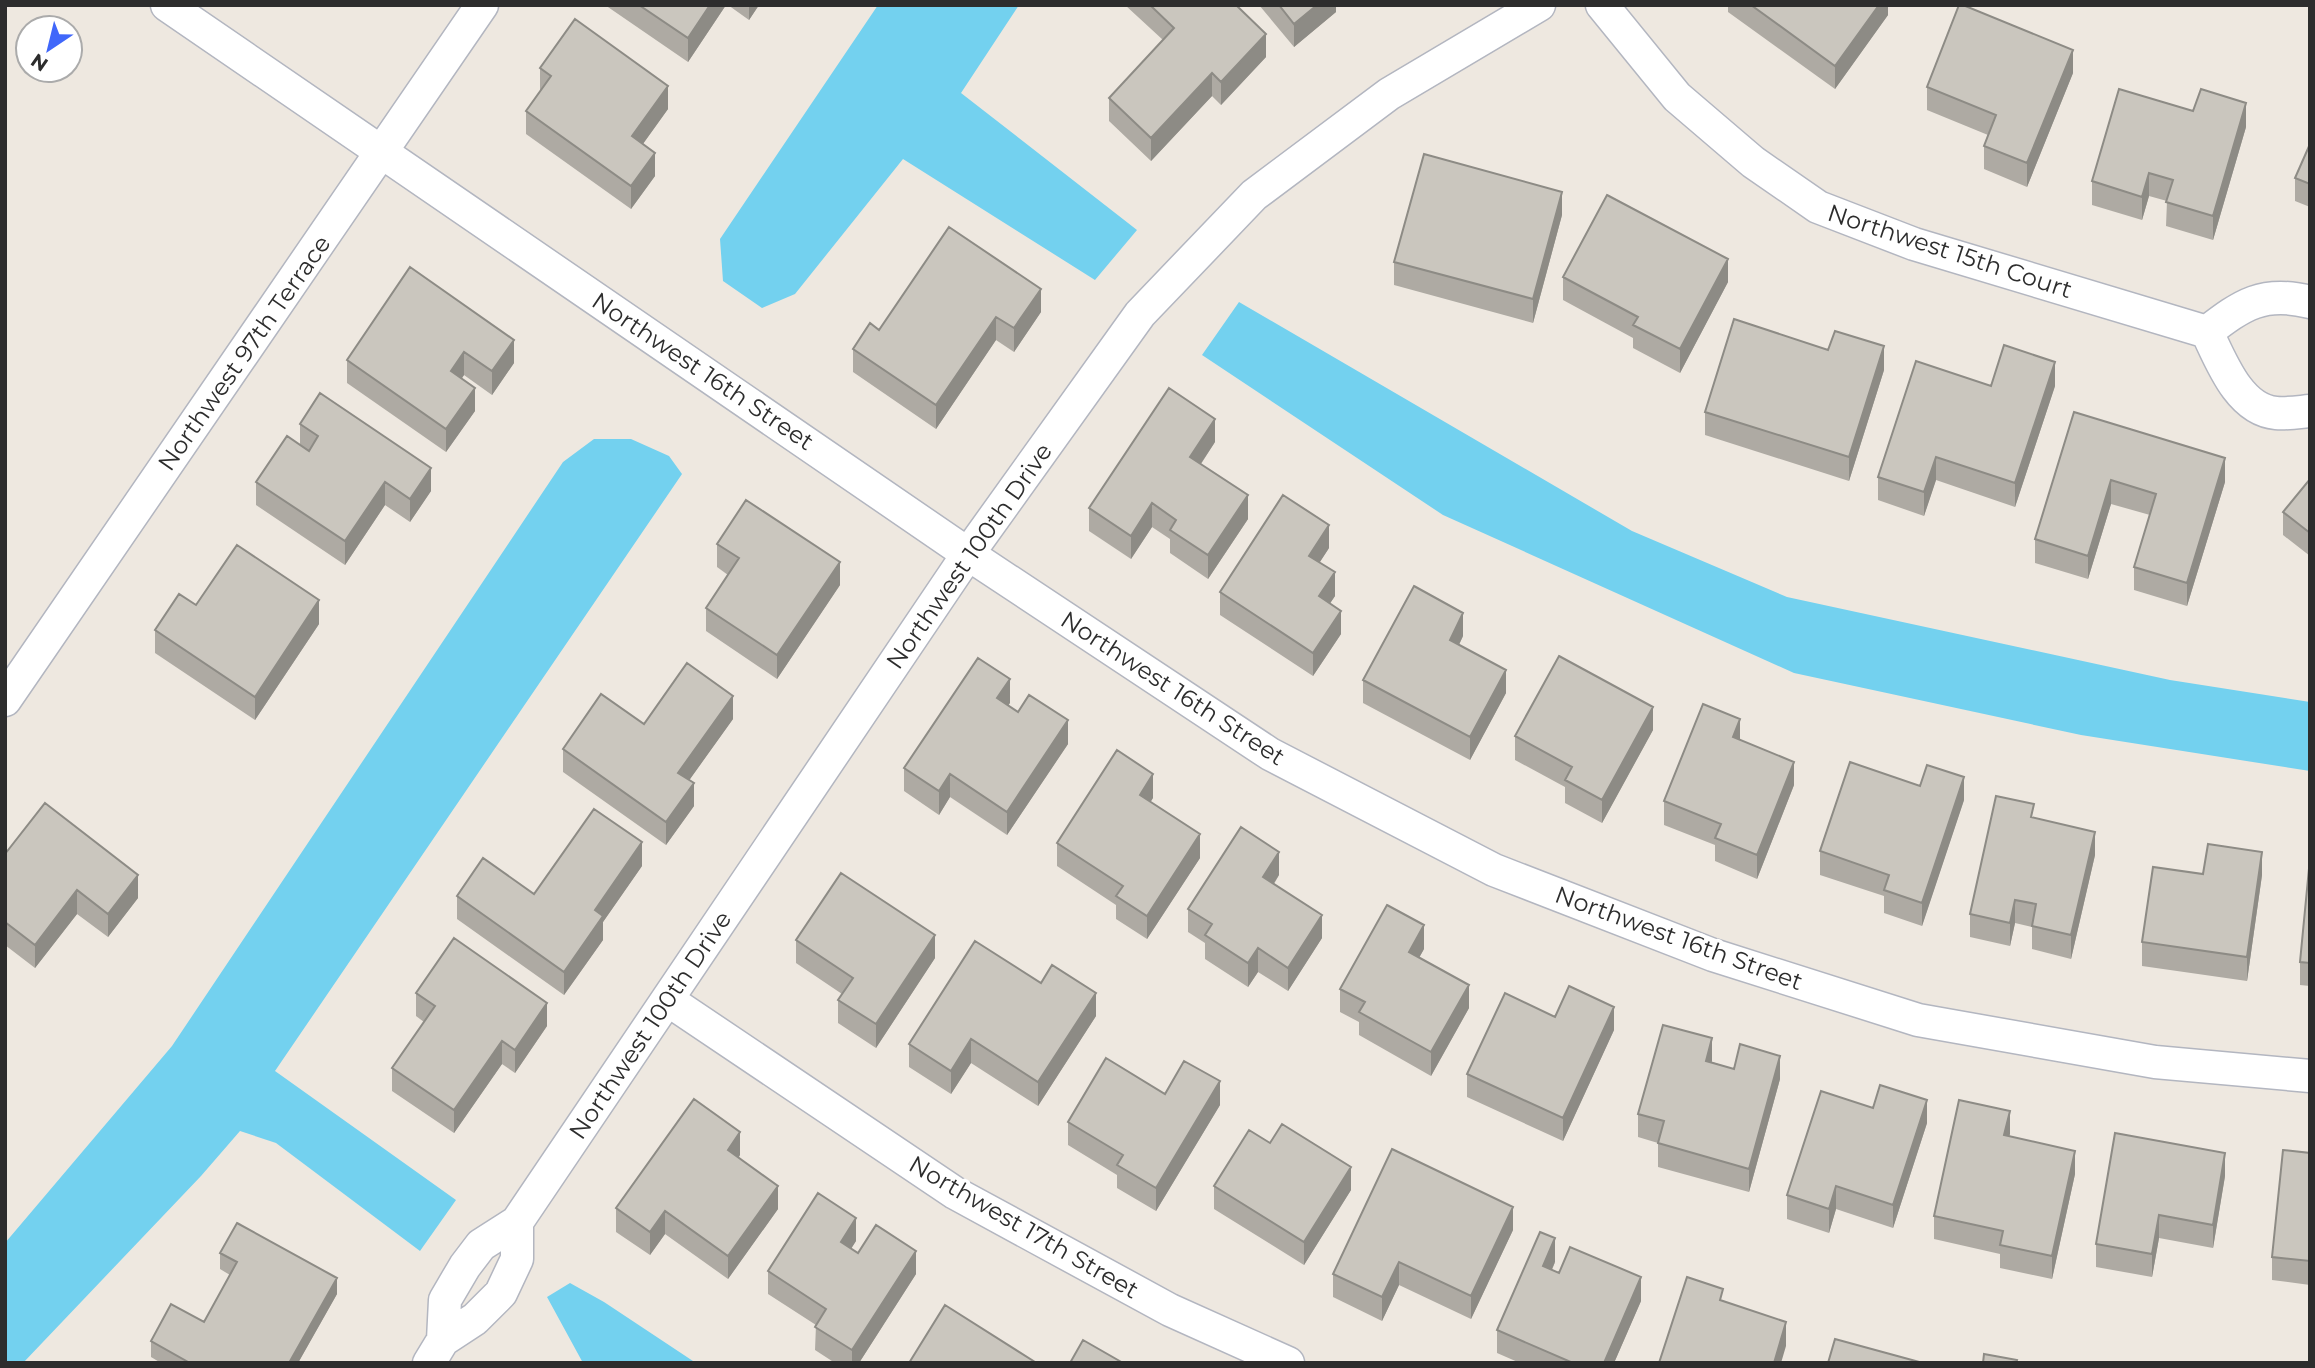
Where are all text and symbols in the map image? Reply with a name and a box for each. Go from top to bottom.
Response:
north arrow [14,14,84,84]
text: N [27,49,52,76]
street label: Northwest 15th Court [1824,198,2076,304]
street label: Northwest 97th Terrace [152,230,336,476]
street label: Northwest 16th Street [587,286,820,456]
street label: Northwest 100th Drive [880,437,1058,675]
street label: Northwest 16th Street [1056,605,1291,771]
street label: Northwest 16th Street [1551,880,1807,996]
street label: Northwest 100th Drive [563,905,737,1145]
street label: Northwest 17th Street [904,1149,1144,1305]

